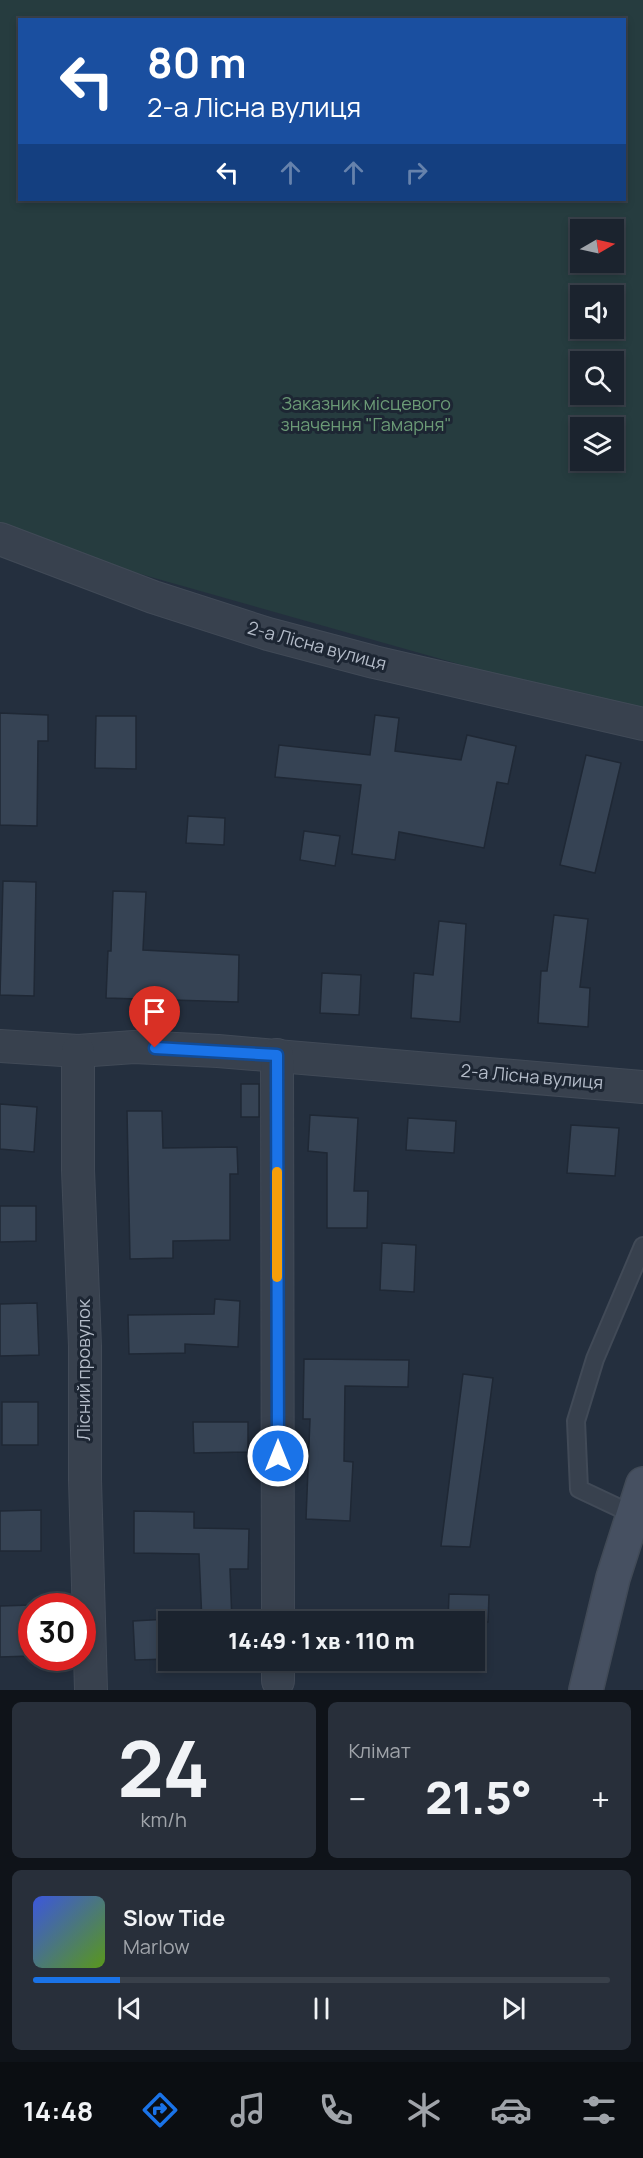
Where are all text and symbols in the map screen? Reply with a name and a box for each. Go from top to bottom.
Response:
text: 80 m [147,33,247,91]
icon: left [48,42,126,120]
text: 2-а Лісна вулиця [147,88,361,125]
icon: left [211,156,244,189]
icon: ahead [274,156,307,189]
icon: ahead [337,156,370,189]
icon: right [400,156,433,189]
north arrow [570,219,624,273]
map controls [570,219,624,471]
button: sound [570,285,624,339]
button: search [570,351,624,405]
park label: Заказник місцевого значення "Гамарня" [281,391,451,436]
button: layers [570,417,624,471]
street label: 2-а Лісна вулиця [245,615,389,675]
pin [129,986,180,1048]
icon: arrive [138,995,171,1028]
street label: 2-а Лісна вулиця [460,1058,604,1094]
street label: Лісний провулок [71,1298,95,1441]
position arrow [246,1424,310,1488]
speed limit sign: 30 [18,1593,96,1671]
text: 14:49 · 1 хв · 110 m [228,1626,415,1656]
text: 24 [118,1714,210,1820]
text: Клімат [349,1737,411,1764]
text: 21.5° [425,1766,532,1828]
text: − [349,1776,366,1821]
text: + [591,1776,610,1821]
text: km/h [140,1806,187,1833]
text: Slow Tide [123,1903,225,1933]
text: Marlow [123,1933,190,1960]
icon: previous [113,1992,146,2025]
icon: pause [305,1992,338,2025]
icon: next [497,1992,530,2025]
icon: directions [139,2089,181,2131]
icon: music [227,2089,269,2131]
icon: phone [315,2089,357,2131]
icon: climate [403,2089,445,2131]
icon: car [490,2089,532,2131]
icon: filters [578,2089,620,2131]
text: 14:48 [23,2092,93,2129]

